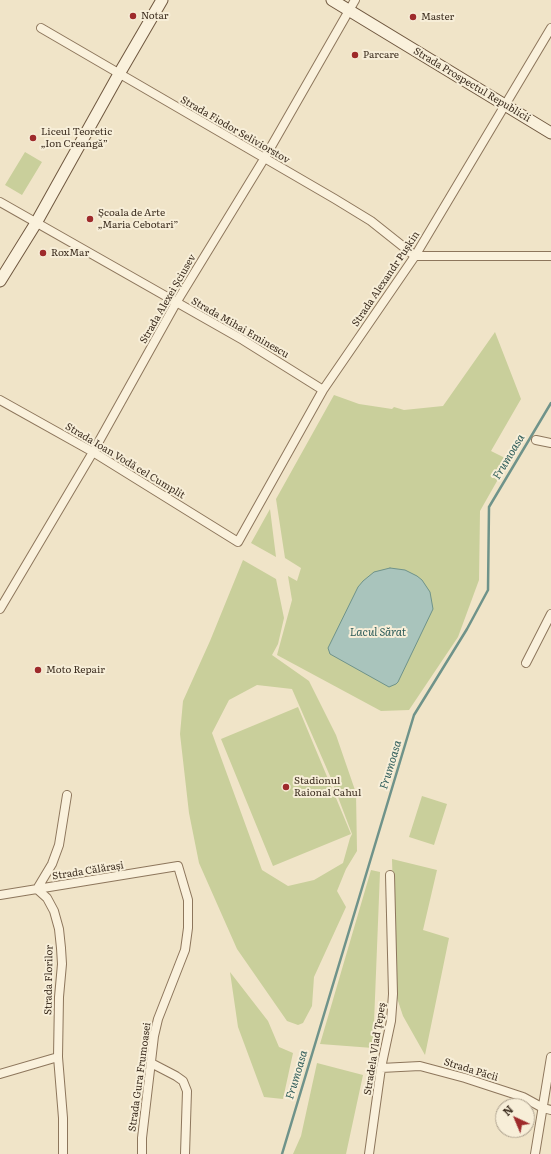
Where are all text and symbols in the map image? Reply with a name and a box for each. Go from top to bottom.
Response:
place label: Notar [141,10,169,22]
marker: Notar [128,11,138,21]
place label: Master [421,11,454,23]
marker: Master [408,12,418,22]
street label: Strada Prospectul Republicii [411,45,533,125]
place label: Parcare [363,49,399,61]
marker: Parcare [350,50,360,60]
street label: Strada Fiodor Seliviorstov [178,94,292,166]
place label: Liceul Teoretic „Ion Creangă” [41,126,112,150]
marker: Liceul Teoretic „Ion Creangă” [28,133,38,143]
place label: Școala de Arte „Maria Cebotari” [98,207,178,230]
marker: Școala de Arte „Maria Cebotari” [85,214,95,224]
street label: Strada Alexandr Pușkin [350,229,422,329]
place label: RoxMar [51,247,89,259]
marker: RoxMar [38,248,48,258]
street label: Strada Alexei Șciusev [137,252,199,346]
street label: Strada Mihai Eminescu [189,295,291,361]
street label: Strada Ioan Vodă cel Cumplit [63,420,187,502]
water label: Frumoasa [490,432,528,482]
water label: Lacul Sărat [350,626,406,640]
place label: Moto Repair [46,664,105,676]
marker: Moto Repair [33,665,43,675]
water label: Frumoasa [377,739,405,791]
place label: Stadionul Raional Cahul [294,775,361,798]
marker: Stadionul Raional Cahul [281,782,291,792]
street label: Strada Călărași [51,859,125,883]
street label: Strada Florilor [42,945,56,1015]
street label: Stradela Vlad Țepeş [362,1002,388,1096]
street label: Strada Gura Frumoasei [126,1022,154,1132]
water label: Frumoasa [283,1049,311,1101]
street label: Strada Păcii [442,1056,500,1084]
north arrow [495,1098,535,1138]
text: N [498,1101,516,1119]

